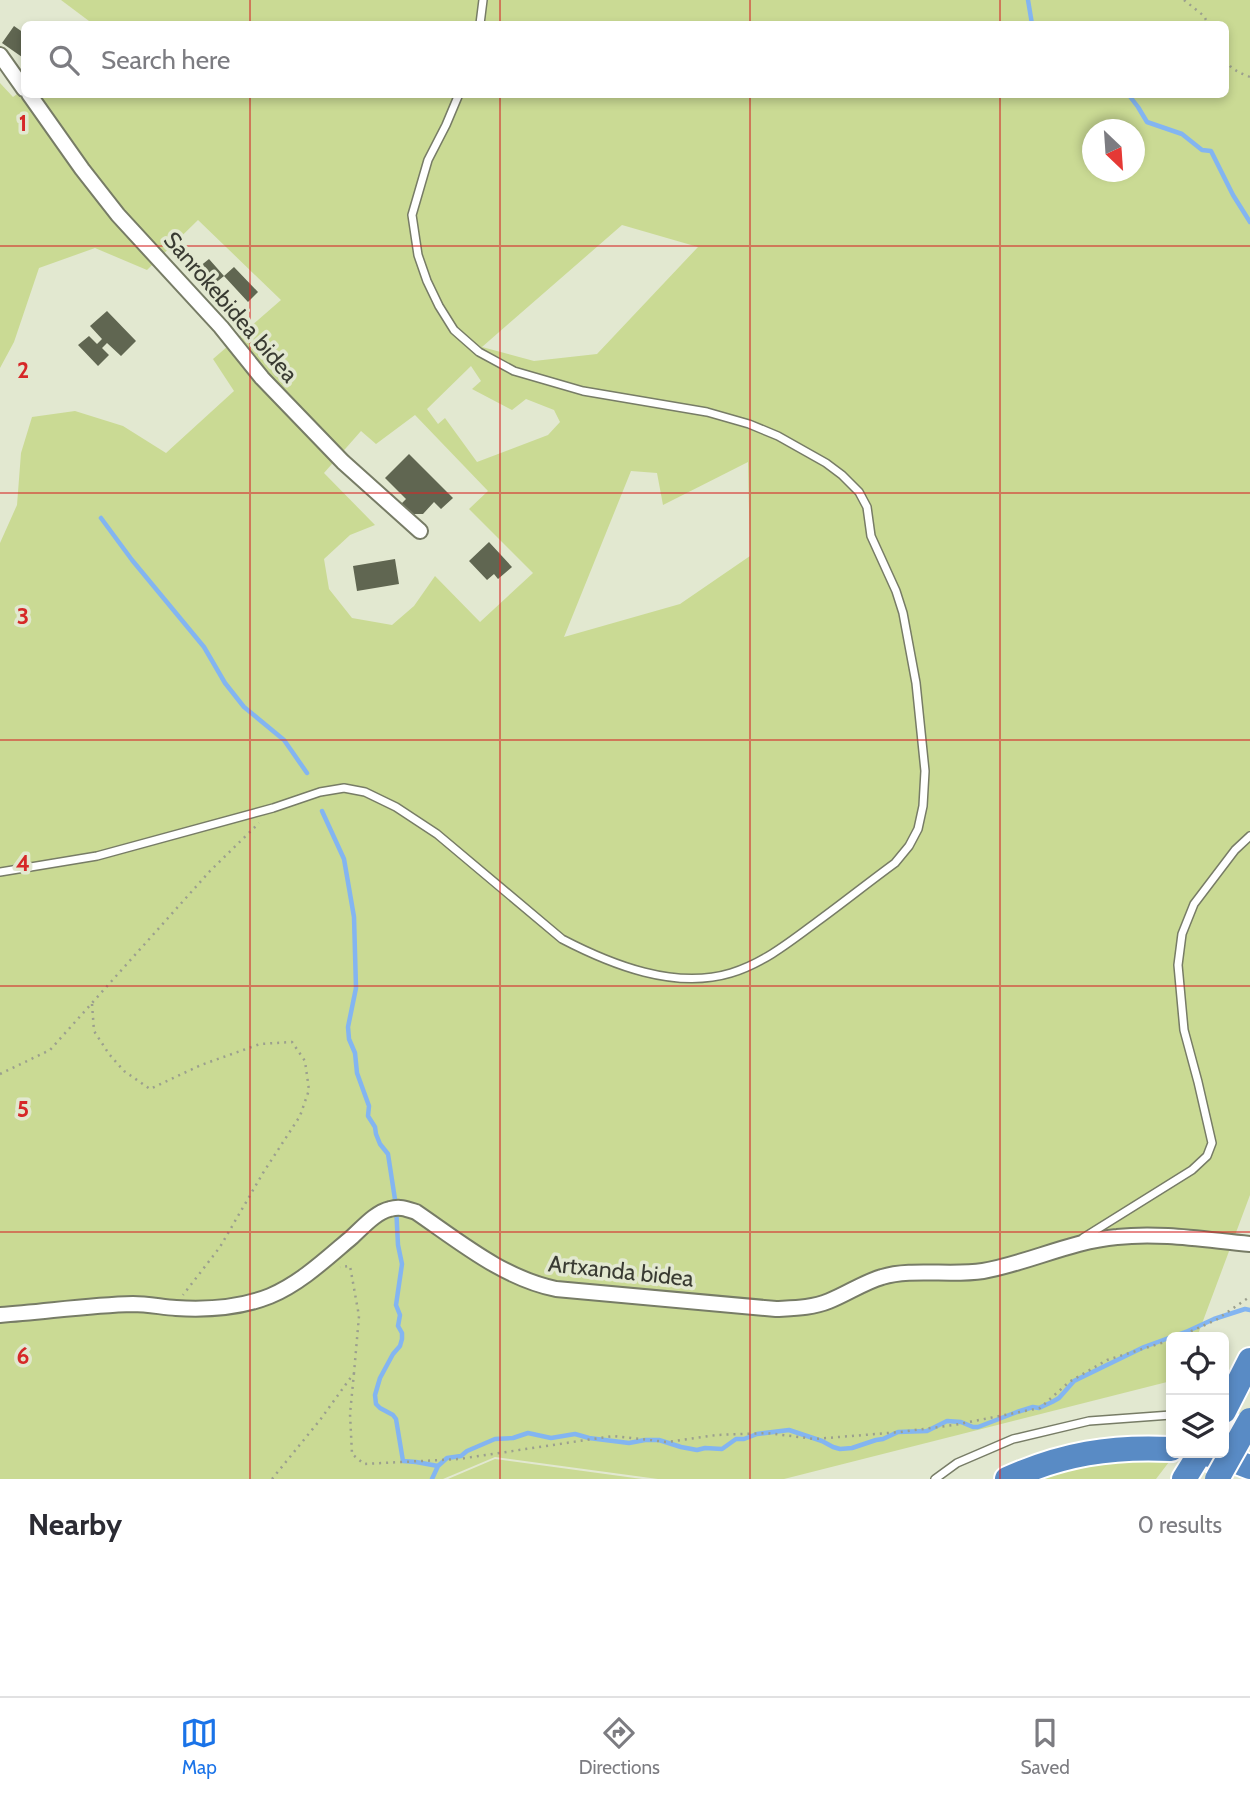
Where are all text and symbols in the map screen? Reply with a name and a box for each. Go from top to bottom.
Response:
search box [21,21,1229,98]
icon: search [45,41,83,79]
text: Search here [101,44,230,76]
text: 1 [19,109,27,137]
north arrow [1082,119,1145,182]
street label: Sanrokebidea bidea [158,226,304,388]
text: 2 [17,356,29,384]
text: 3 [17,602,29,630]
text: 4 [16,849,30,877]
text: 5 [17,1095,29,1123]
street label: Artxanda bidea [547,1249,695,1293]
map controls [1166,1332,1229,1458]
button: locate [1166,1332,1229,1395]
text: 6 [17,1342,29,1370]
button: layers [1166,1395,1229,1458]
text: Nearby [28,1506,122,1543]
text: 0 results [1138,1511,1222,1539]
tab: Map [180,1714,218,1779]
tab: Directions [579,1714,660,1779]
tab: Saved [1020,1714,1070,1779]

